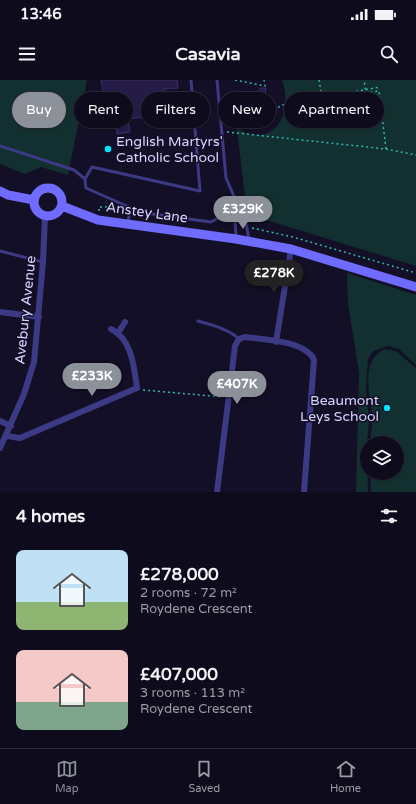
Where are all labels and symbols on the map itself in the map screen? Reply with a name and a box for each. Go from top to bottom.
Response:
place label: English Martyrs' Catholic School [116,133,223,166]
marker: English Martyrs' Catholic School [103,144,113,154]
pin: £329K [215,196,271,230]
street label: Anstey Lane [105,198,189,227]
street label: Avebury Avenue [11,255,40,365]
pin: £278K [246,260,302,294]
pin: £233K [64,363,120,397]
pin: £407K [209,371,265,405]
place label: Beaumont Leys School [300,392,380,425]
marker: Beaumont Leys School [382,403,392,413]

